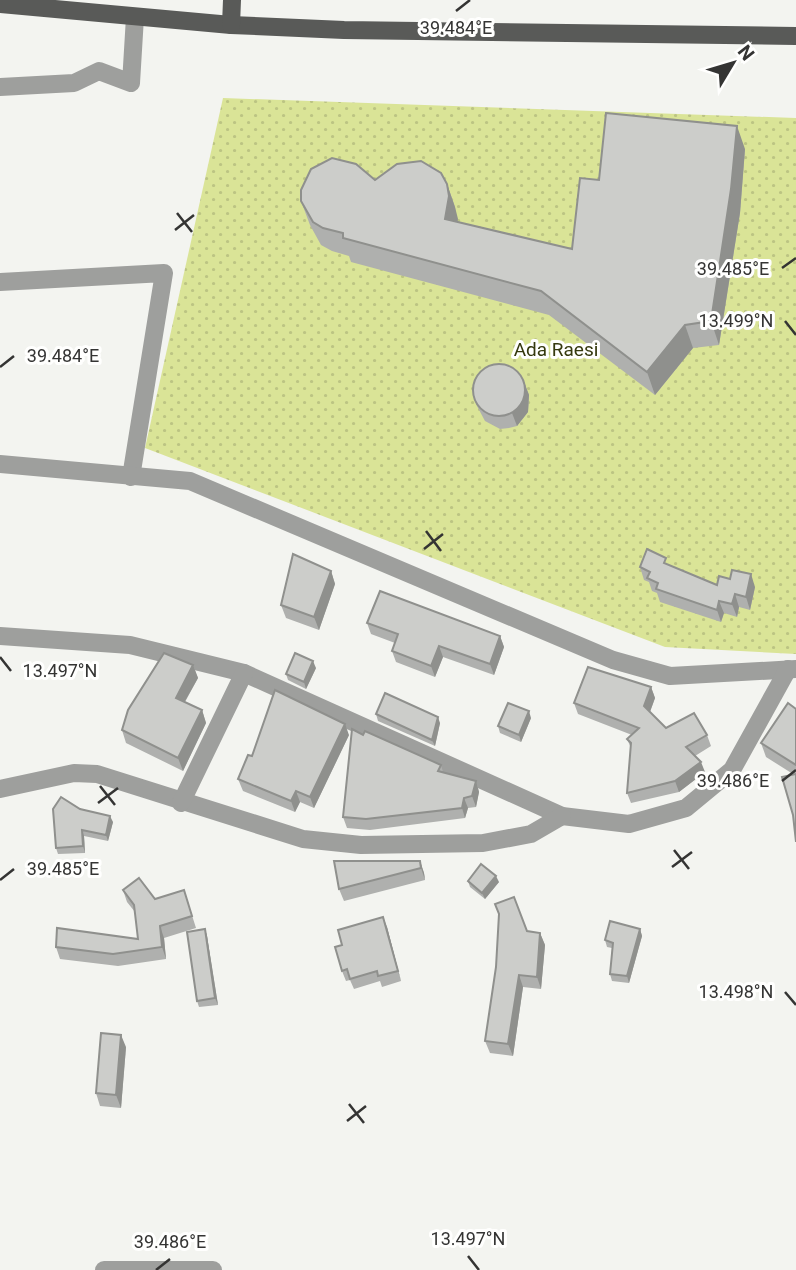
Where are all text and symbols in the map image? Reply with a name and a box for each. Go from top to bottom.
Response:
text: 39.484°E [420,17,492,38]
north arrow [698,28,768,98]
text: N [733,40,759,65]
text: 39.485°E [697,258,769,279]
text: 13.499°N [699,310,773,331]
park label: Ada Raesi [514,338,598,361]
text: 39.484°E [27,345,99,366]
text: 13.497°N [23,660,97,681]
text: 39.486°E [697,770,769,791]
text: 39.485°E [27,858,99,879]
text: 13.498°N [699,981,773,1002]
text: 13.497°N [431,1228,505,1249]
text: 39.486°E [134,1231,206,1252]

